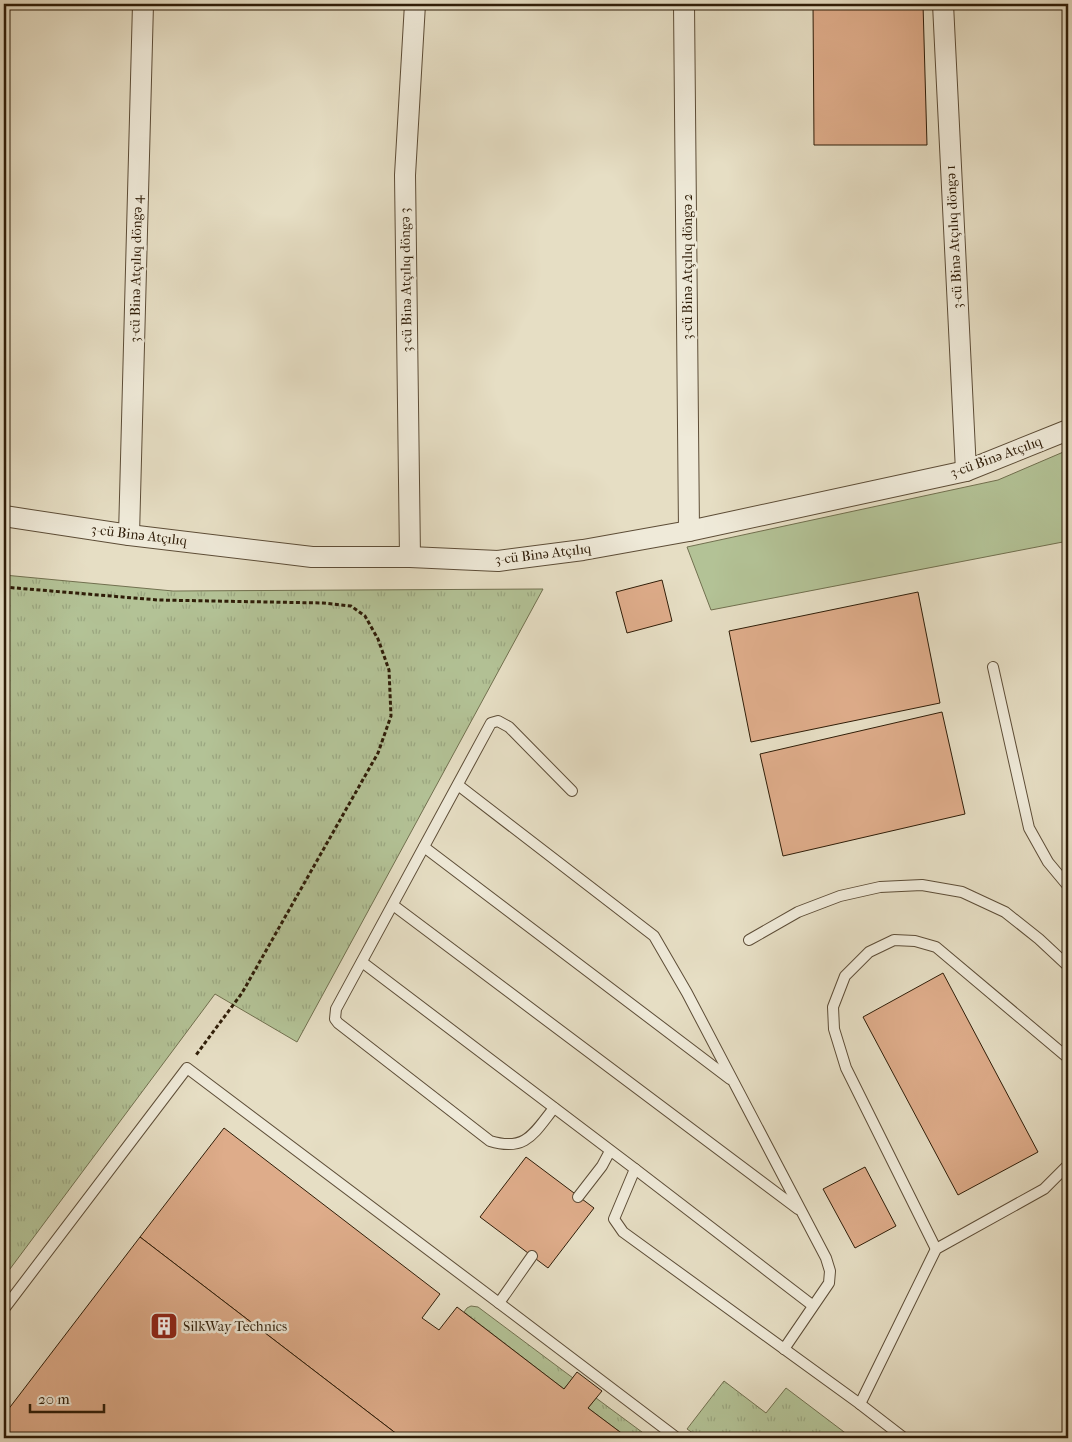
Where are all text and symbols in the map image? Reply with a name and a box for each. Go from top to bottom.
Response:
street label: 3-cü Binə Atçılıq döngə 1 [942,165,966,309]
street label: 3-cü Binə Atçılıq döngə 4 [126,194,146,343]
street label: 3-cü Binə Atçılıq döngə 2 [679,194,696,340]
street label: 3-cü Binə Atçılıq döngə 3 [396,207,416,353]
street label: 3-cü Binə Atçılıq [948,432,1045,482]
street label: 3-cü Binə Atçılıq [90,521,189,549]
street label: 3-cü Binə Atçılıq [494,540,593,568]
building icon: SilkWay Technics [149,1311,179,1341]
place label: SilkWay Technics [183,1318,287,1335]
scale bar [30,1382,104,1414]
text: 20 m [38,1390,70,1408]

